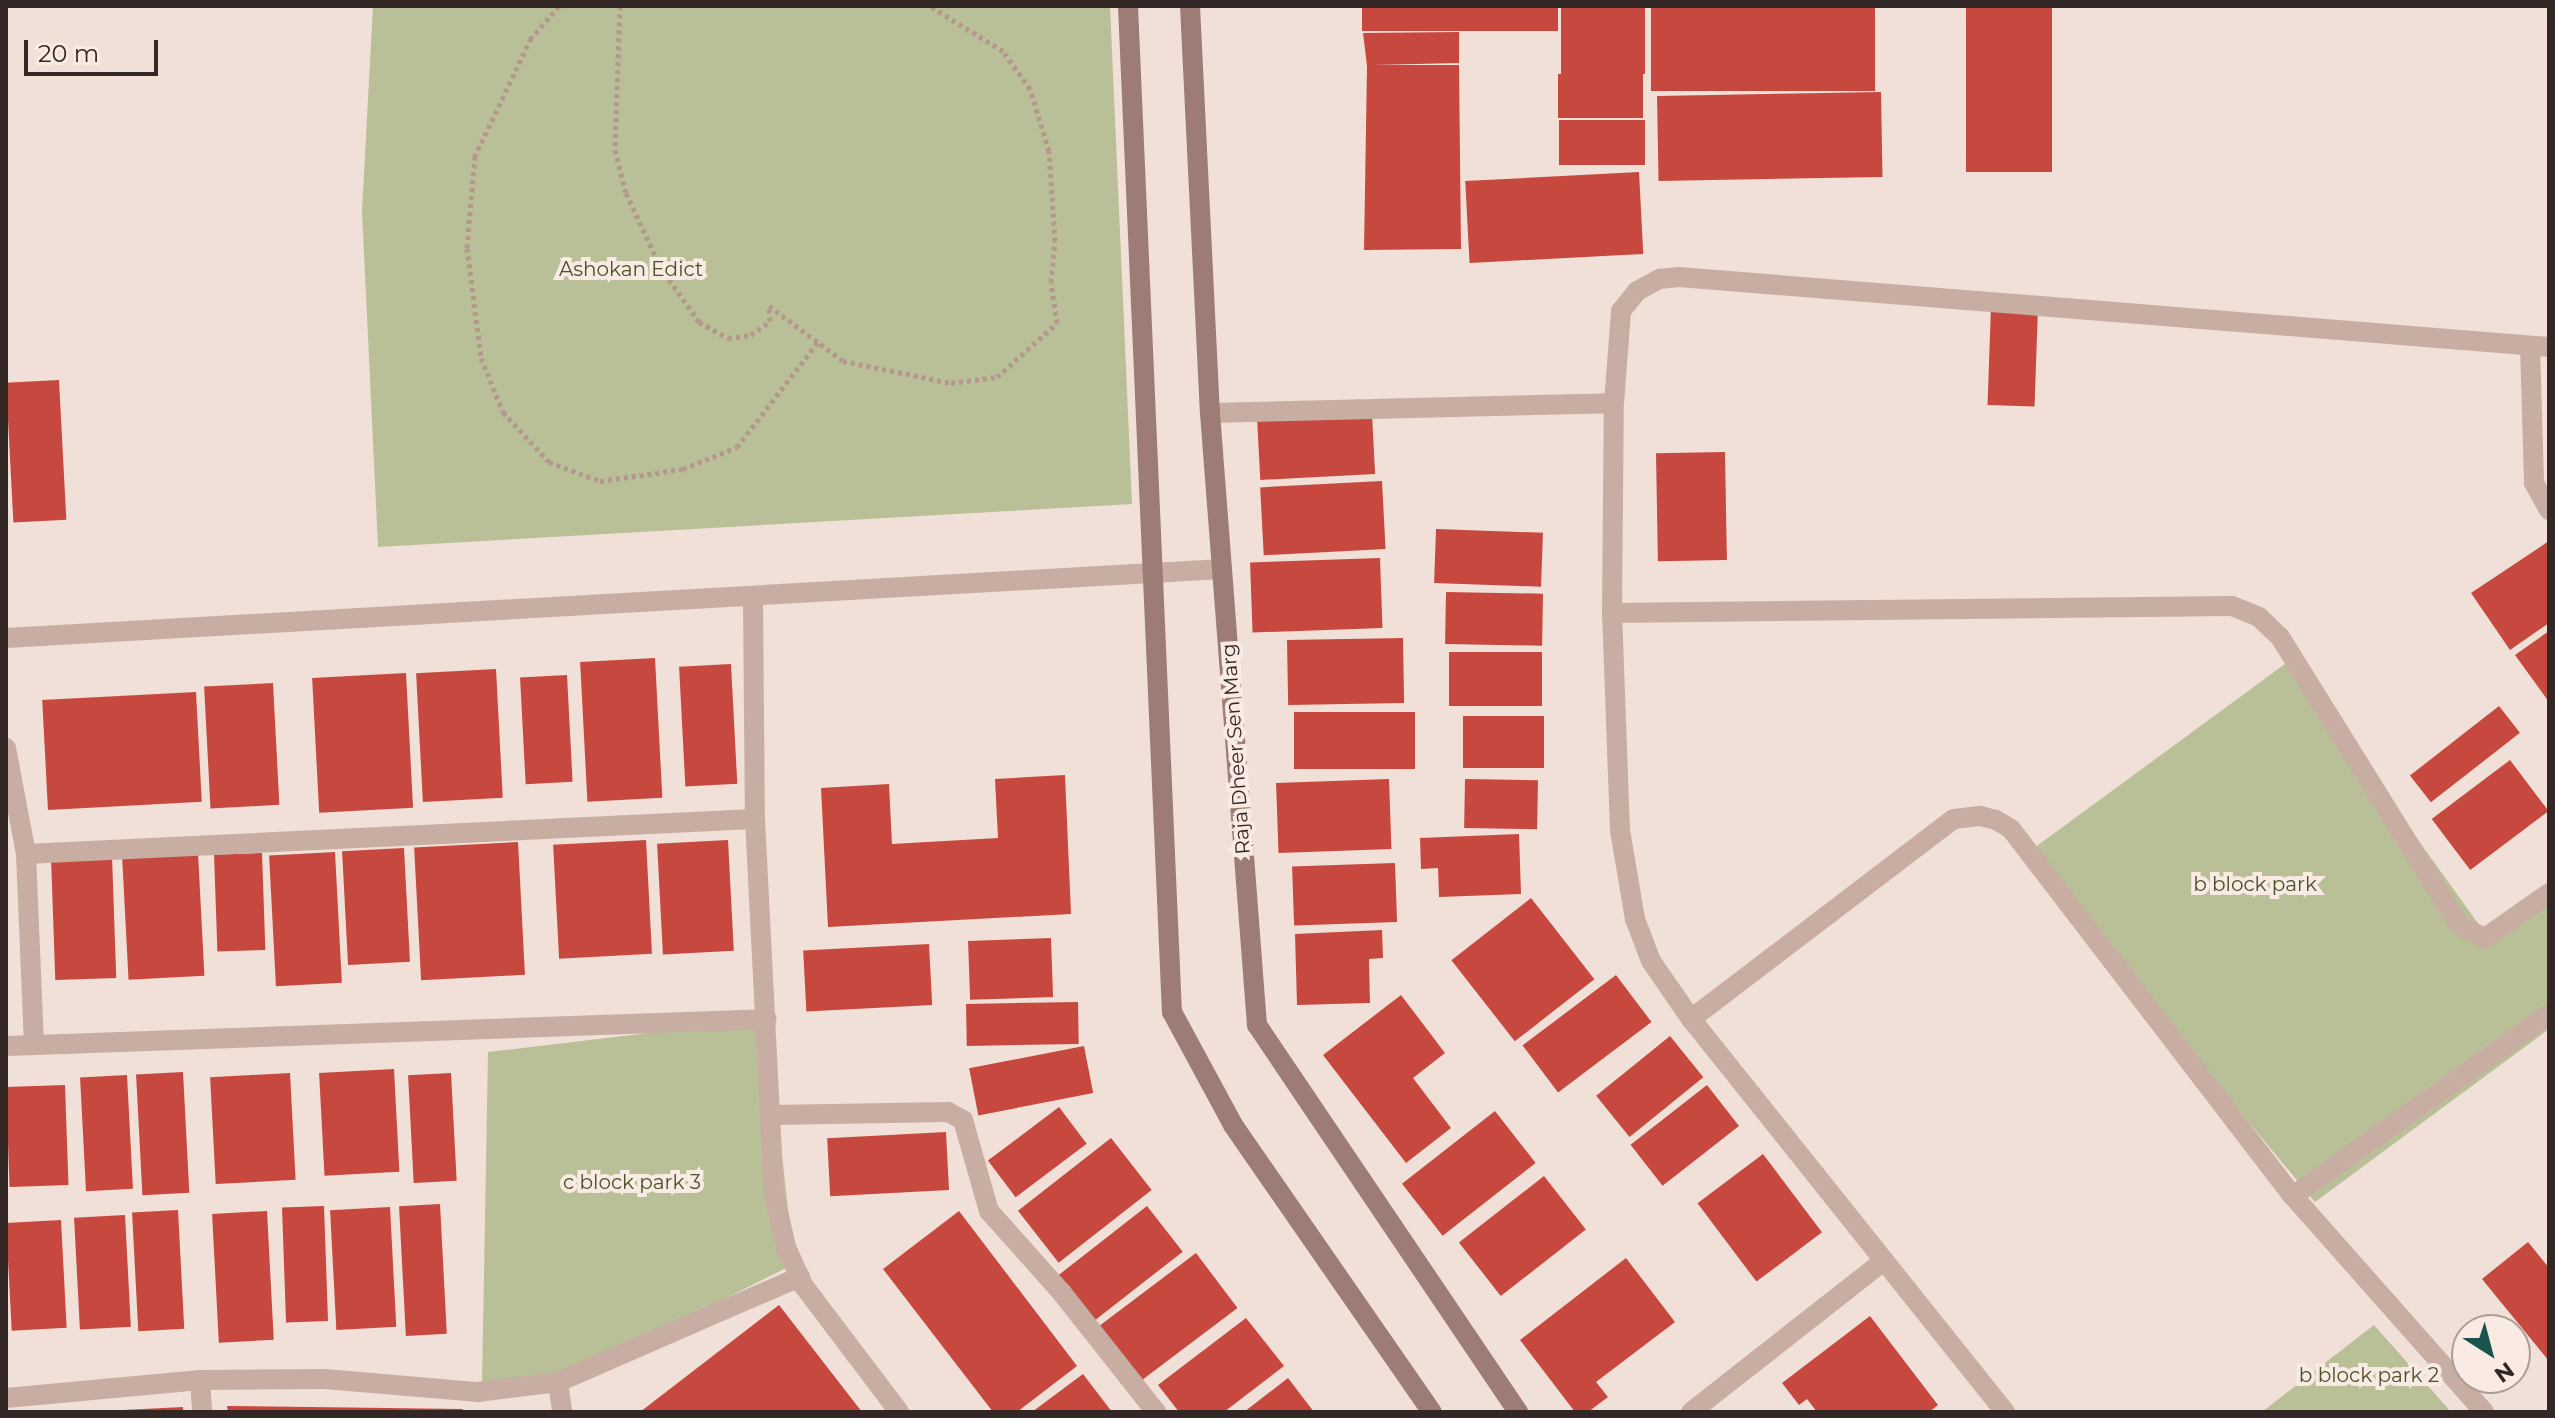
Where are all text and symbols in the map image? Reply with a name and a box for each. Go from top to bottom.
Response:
scale bar [28,24,162,74]
text: 20 m [38,39,99,68]
park label: Ashokan Edict [559,257,703,281]
street label: Raja Dheer Sen Marg [1217,643,1255,855]
park label: b block park [2193,872,2317,896]
park label: c block park 3 [563,1170,701,1194]
north arrow [2451,1314,2531,1394]
text: N [2489,1356,2519,1388]
park label: b block park 2 [2299,1363,2439,1387]

